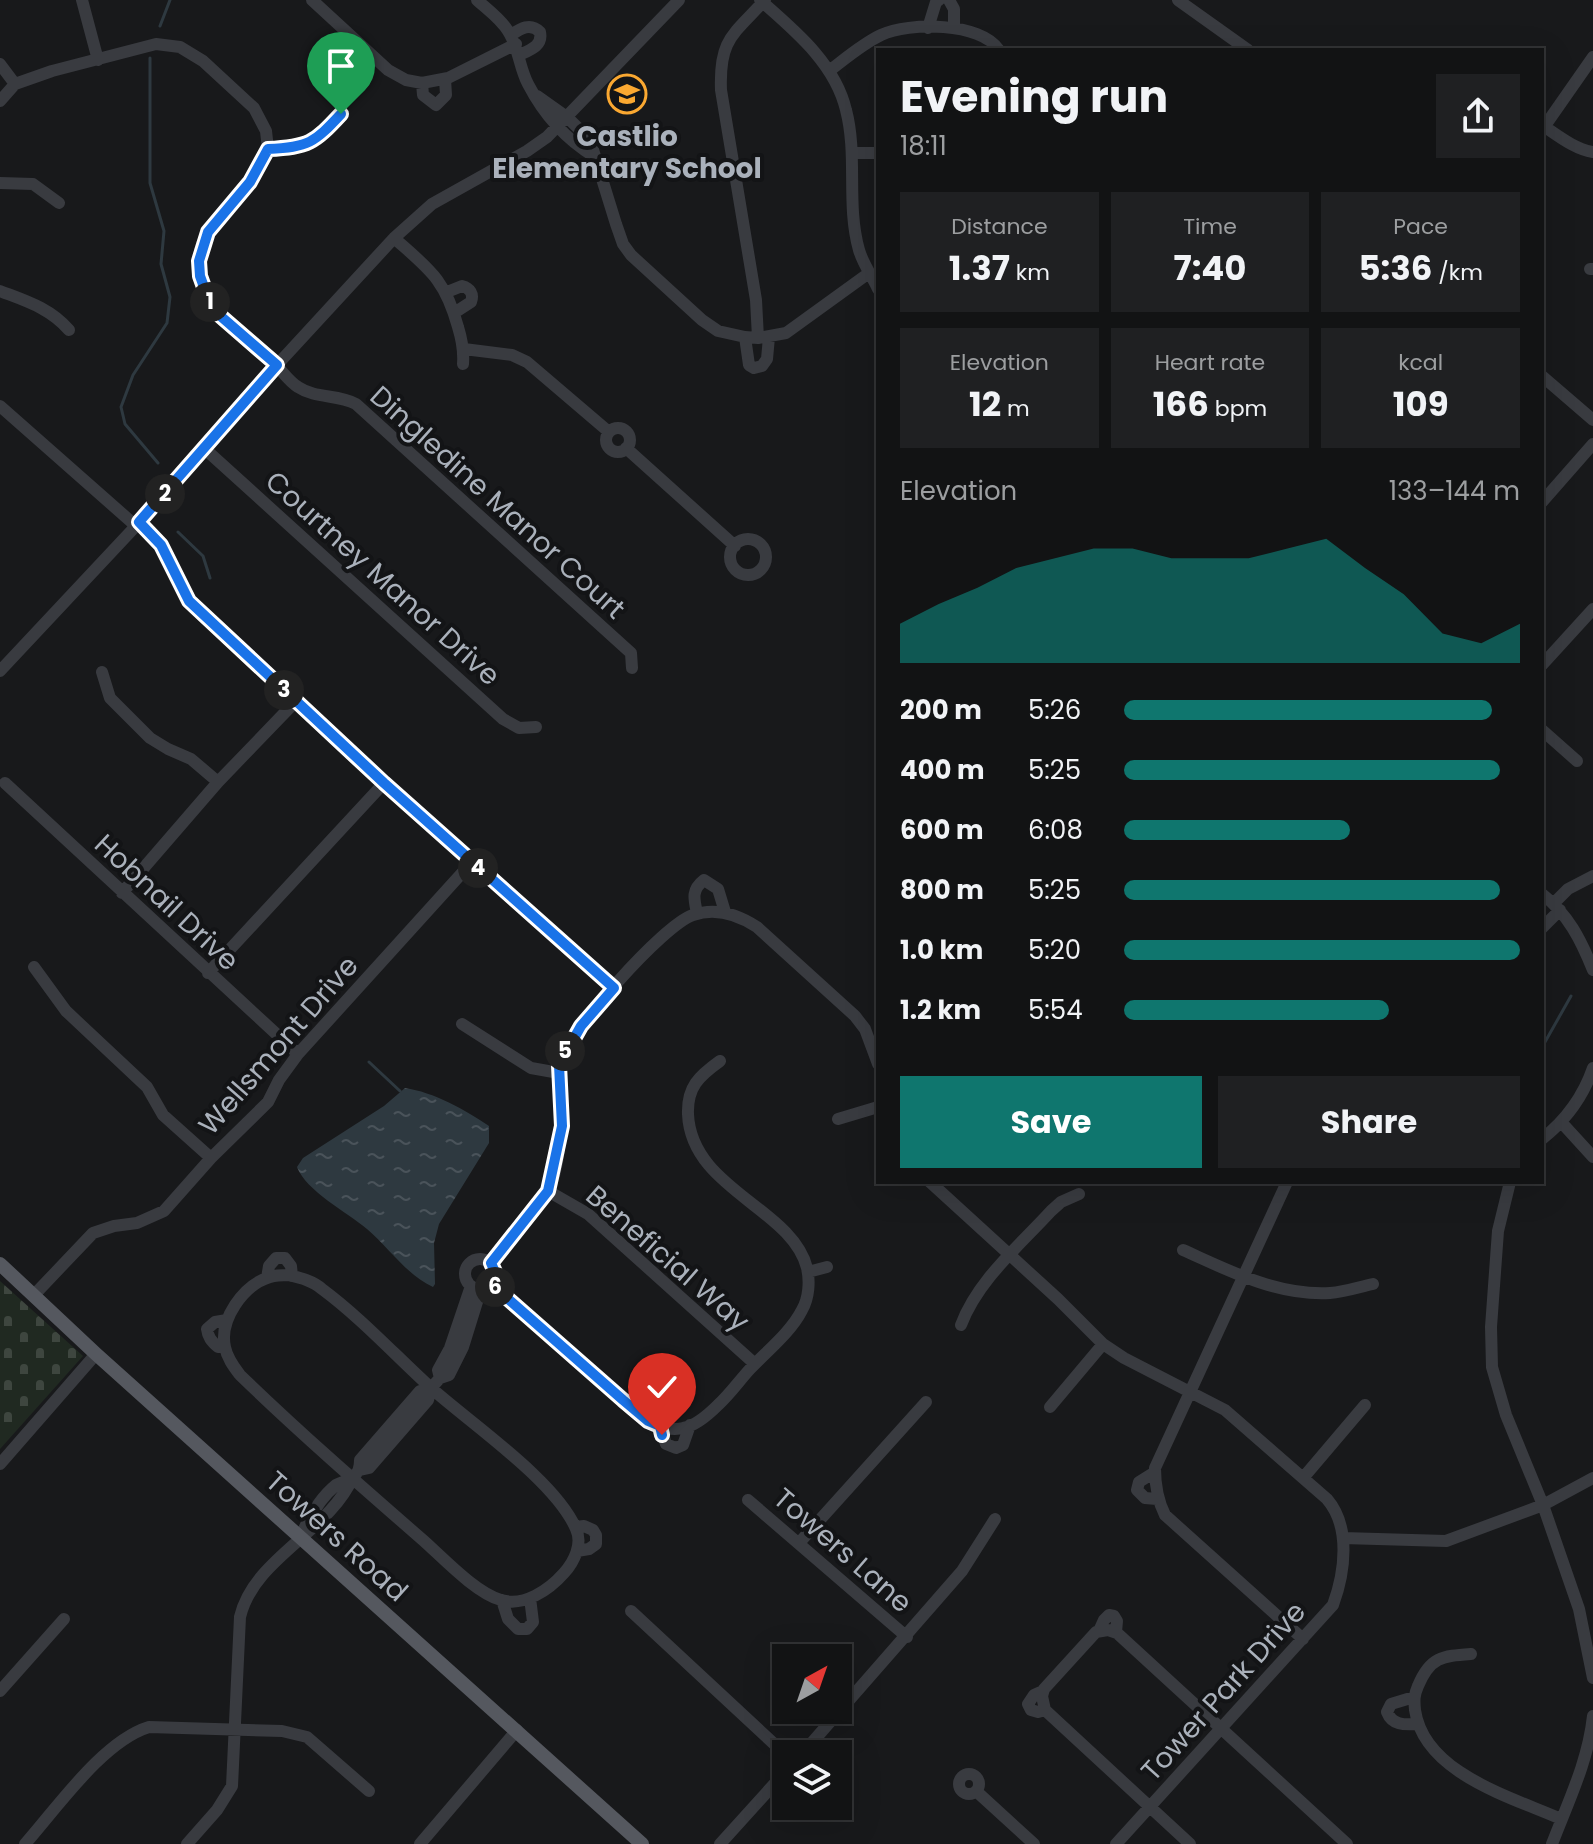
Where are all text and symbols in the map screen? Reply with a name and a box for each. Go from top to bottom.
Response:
pin [307,32,375,114]
icon: arrive [319,44,363,88]
text: Evening run [900,66,1168,127]
school or university icon: Castlio Elementary School [606,73,648,115]
button: share [1436,74,1520,158]
place label: Castlio Elementary School [492,117,762,188]
text: 18:11 [900,128,947,164]
text: Distance [951,211,1048,242]
text: Time [1183,211,1237,242]
text: Pace [1393,211,1448,242]
text: 1.37 [949,244,1010,292]
text: 7:40 [1173,244,1247,292]
text: 5:36 [1359,244,1432,292]
text: km [1010,257,1050,288]
text: /km [1432,257,1483,288]
pin: 1 [190,282,230,322]
text: 1 [206,286,214,317]
text: Elevation [950,347,1049,378]
text: Heart rate [1155,347,1265,378]
text: kcal [1398,347,1443,378]
street label: Dingledine Manor Court [362,377,634,628]
text: 12 [969,380,1001,428]
text: 166 [1153,380,1209,428]
text: 109 [1393,380,1449,428]
text: m [1001,393,1030,424]
text: bpm [1209,393,1267,424]
street label: Courtney Manor Drive [257,462,509,694]
text: Elevation [900,473,1017,509]
text: 133–144 m [1389,473,1520,509]
pin: 2 [145,474,185,514]
text: 2 [159,478,171,509]
pin: 3 [264,670,304,710]
text: 3 [277,674,291,705]
text: 200 m [900,692,982,728]
text: 5:26 [1028,692,1081,728]
text: 400 m [900,752,985,788]
text: 5:25 [1028,752,1081,788]
text: 600 m [900,812,984,848]
text: 6:08 [1028,812,1083,848]
street label: Hobnail Drive [86,825,247,980]
pin: 4 [458,848,498,888]
text: 4 [471,852,485,883]
text: 800 m [900,872,984,908]
text: 5:25 [1028,872,1081,908]
text: 1.0 km [900,932,983,968]
text: 5:20 [1028,932,1081,968]
street label: Wellsmont Drive [190,947,367,1143]
text: 1.2 km [900,992,981,1028]
text: 5:54 [1028,992,1083,1028]
pin: 5 [545,1031,585,1071]
text: 5 [558,1035,572,1066]
button: Save [900,1076,1202,1168]
button: Share [1218,1076,1520,1168]
street label: Beneficial Way [577,1176,758,1341]
pin: 6 [475,1267,515,1307]
text: 6 [488,1271,502,1302]
pin [628,1353,696,1435]
icon: check [640,1365,684,1409]
street label: Towers Road [257,1462,416,1611]
street label: Towers Lane [765,1479,920,1622]
street label: Tower Park Drive [1132,1593,1314,1789]
north arrow [772,1644,852,1724]
map controls [772,1644,852,1820]
button: layers [772,1740,852,1820]

